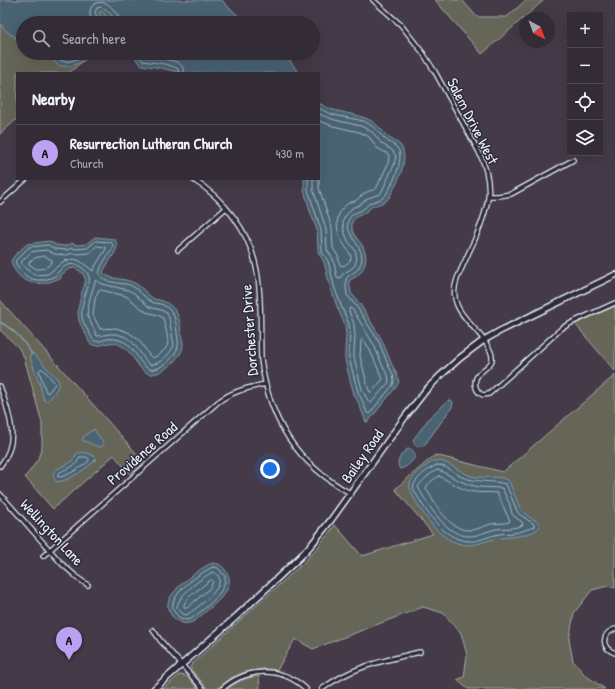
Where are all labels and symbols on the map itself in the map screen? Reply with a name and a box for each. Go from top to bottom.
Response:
north arrow [519,12,555,48]
street label: Salem Drive West [442,74,504,168]
street label: Dorchester Drive [235,284,263,376]
street label: Providence Road [102,416,182,489]
street label: Bailey Road [336,425,388,487]
your location [260,459,280,479]
street label: Wellington Lane [16,494,88,570]
pin: A [56,627,82,660]

